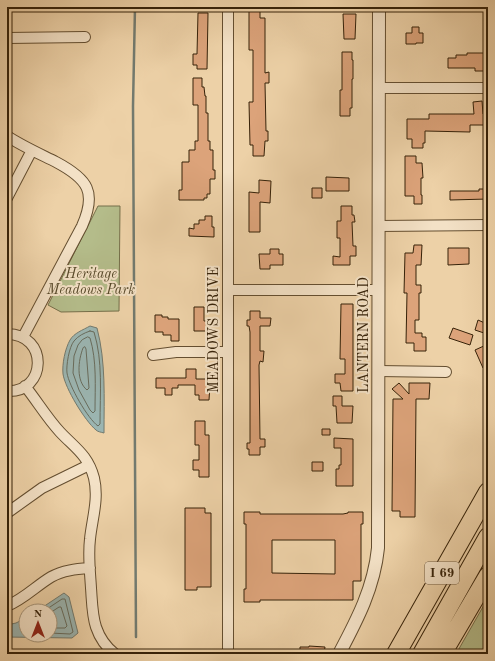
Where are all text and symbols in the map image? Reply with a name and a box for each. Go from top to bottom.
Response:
park label: Heritage Meadows Park [46,267,135,297]
street label: MEADOWS DRIVE [207,267,221,393]
street label: LANTERN ROAD [357,277,371,393]
road number: I 69 [425,562,459,584]
north arrow [18,603,58,643]
text: N [34,609,43,620]

